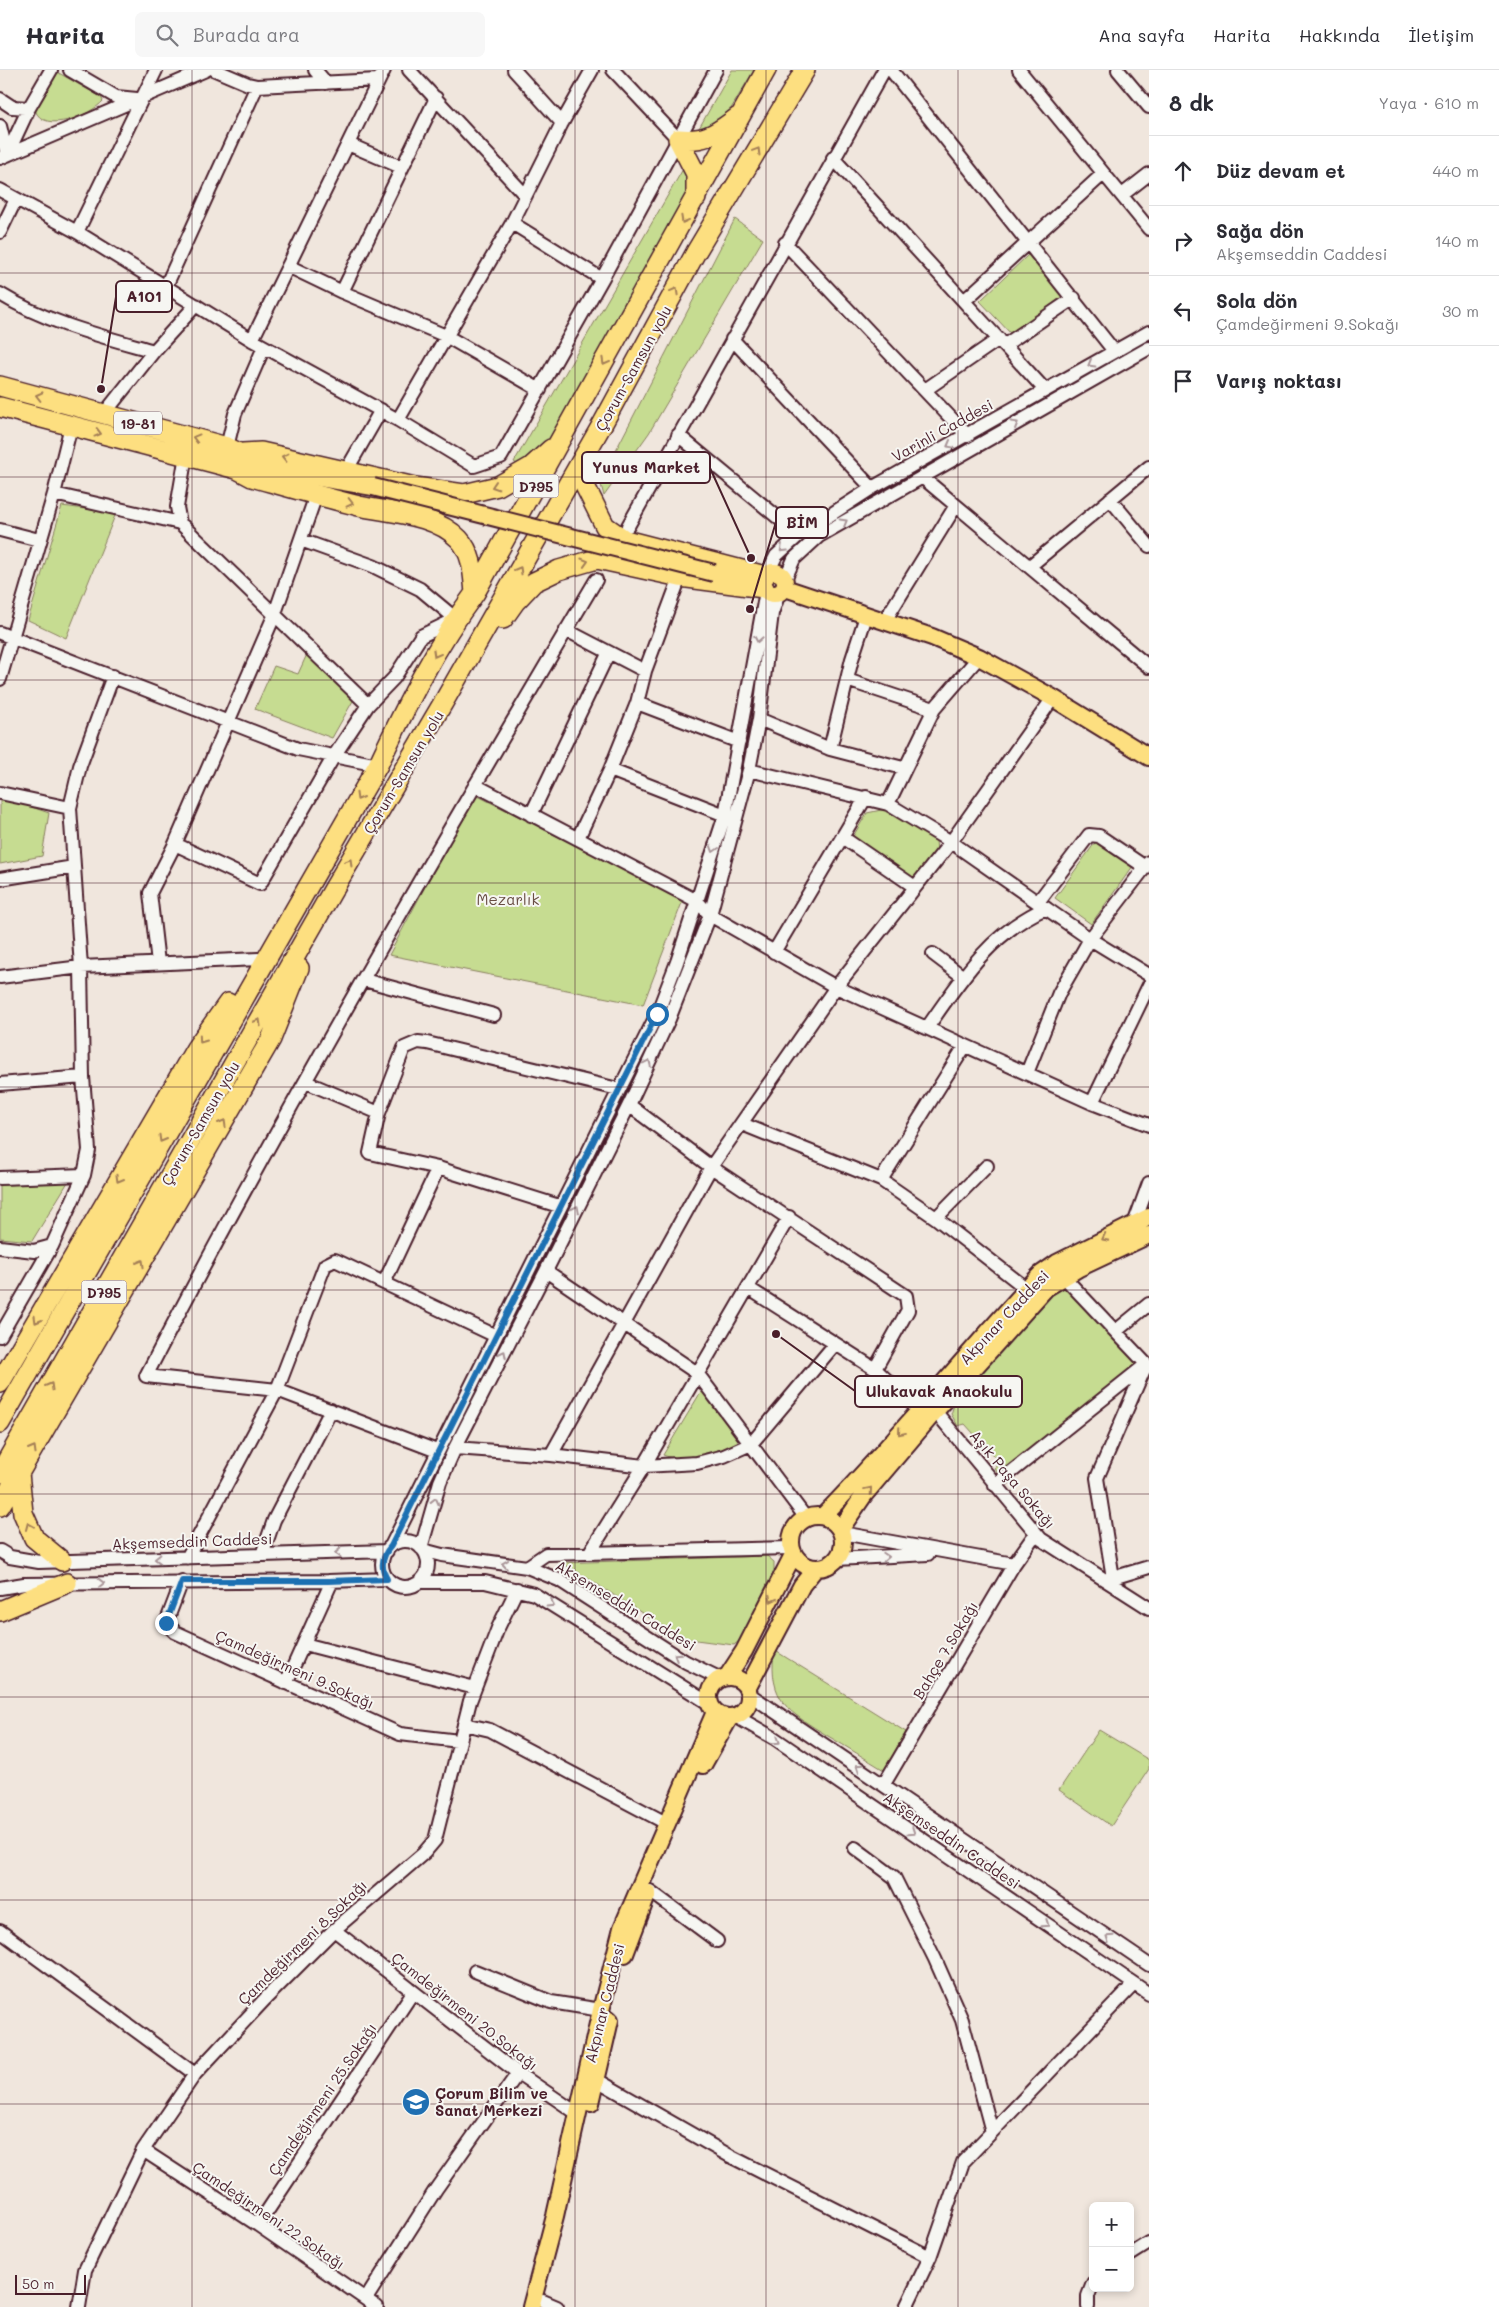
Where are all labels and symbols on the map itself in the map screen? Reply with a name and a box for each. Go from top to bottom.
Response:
one-way arrow [750,147,760,156]
one-way arrow [680,215,690,224]
callout: A101 [116,281,172,312]
text: A101 [126,285,162,306]
one-way arrow [669,287,679,296]
street label: Çorum-Samsun yolu [590,302,676,434]
one-way arrow [601,357,611,366]
one-way arrow [1087,358,1096,368]
one-way arrow [35,392,43,402]
street label: Varinli Caddesi [888,394,996,466]
road number: 19-81 [114,412,162,434]
one-way arrow [1010,420,1019,430]
one-way arrow [93,427,102,438]
one-way arrow [191,433,200,444]
one-way arrow [947,439,956,449]
one-way arrow [280,452,289,463]
callout: Yunus Market [582,452,710,483]
text: Yunus Market [592,456,700,477]
road number: D795 [514,474,558,498]
one-way arrow [491,480,499,490]
one-way arrow [346,497,355,508]
callout: BİM [776,507,828,538]
text: BİM [786,511,818,532]
one-way arrow [838,519,847,529]
one-way arrow [780,544,789,553]
one-way arrow [580,558,588,568]
one-way arrow [513,567,523,576]
one-way arrow [753,635,763,643]
one-way arrow [432,649,442,658]
street label: Çorum-Samsun yolu [358,707,448,837]
one-way arrow [355,792,365,801]
one-way arrow [710,845,720,853]
one-way arrow [343,859,353,868]
park label: Mezarlık [477,889,539,909]
route start [646,1003,669,1026]
one-way arrow [252,1018,262,1027]
one-way arrow [199,1034,208,1043]
street label: Çorum-Samsun yolu [156,1057,244,1189]
one-way arrow [642,1059,652,1068]
one-way arrow [216,1119,226,1128]
one-way arrow [159,1134,169,1143]
one-way arrow [116,1174,126,1183]
one-way arrow [570,1205,580,1214]
one-way arrow [1101,1232,1110,1242]
one-way arrow [135,1259,145,1268]
street label: Akpınar Caddesi [955,1265,1053,1369]
road number: D795 [82,1280,126,1304]
one-way arrow [34,1314,44,1323]
one-way arrow [497,1350,507,1359]
callout: Ulukavak Anaokulu [855,1376,1022,1407]
text: Ulukavak Anaokulu [865,1380,1013,1401]
one-way arrow [44,1382,54,1391]
street label: Aşık Paşa Sokağı [966,1425,1060,1533]
one-way arrow [898,1426,906,1435]
one-way arrow [27,1445,37,1454]
one-way arrow [863,1487,871,1496]
one-way arrow [429,1496,440,1505]
one-way arrow [25,1522,35,1531]
street label: Akşemseddin Caddesi [111,1528,273,1554]
one-way arrow [334,1547,342,1558]
one-way arrow [882,1551,890,1562]
one-way arrow [154,1553,162,1564]
street label: Akşemseddin Caddesi [552,1555,700,1655]
one-way arrow [501,1559,509,1570]
one-way arrow [98,1578,105,1588]
one-way arrow [768,1593,778,1602]
street label: Bahçe 7.Sokağı [908,1597,982,1703]
one-way arrow [546,1598,555,1608]
route end [155,1612,178,1635]
street label: Çamdeğirmeni 9.Sokağı [212,1625,378,1713]
one-way arrow [674,1653,683,1663]
one-way arrow [772,1734,781,1744]
one-way arrow [855,1764,864,1773]
street label: Akşemseddin Caddesi [880,1787,1024,1893]
one-way arrow [906,1826,915,1835]
street label: Çamdeğirmeni 8.Sokağı [233,1875,371,2009]
one-way arrow [1040,1918,1050,1927]
one-way arrow [1105,1935,1115,1944]
street label: Akpınar Caddesi [579,1941,629,2065]
street label: Çamdeğirmeni 20.Sokağı [388,1947,542,2075]
street label: Çamdeğirmeni 25.Sokağı [263,2019,381,2179]
place label: Çorum Bilim ve Sanat Merkezi [435,2083,548,2120]
school or university icon: Çorum Bilim ve Sanat Merkezi [401,2087,431,2117]
street label: Çamdeğirmeni 22.Sokağı [189,2156,349,2274]
scale bar [15,2272,86,2295]

